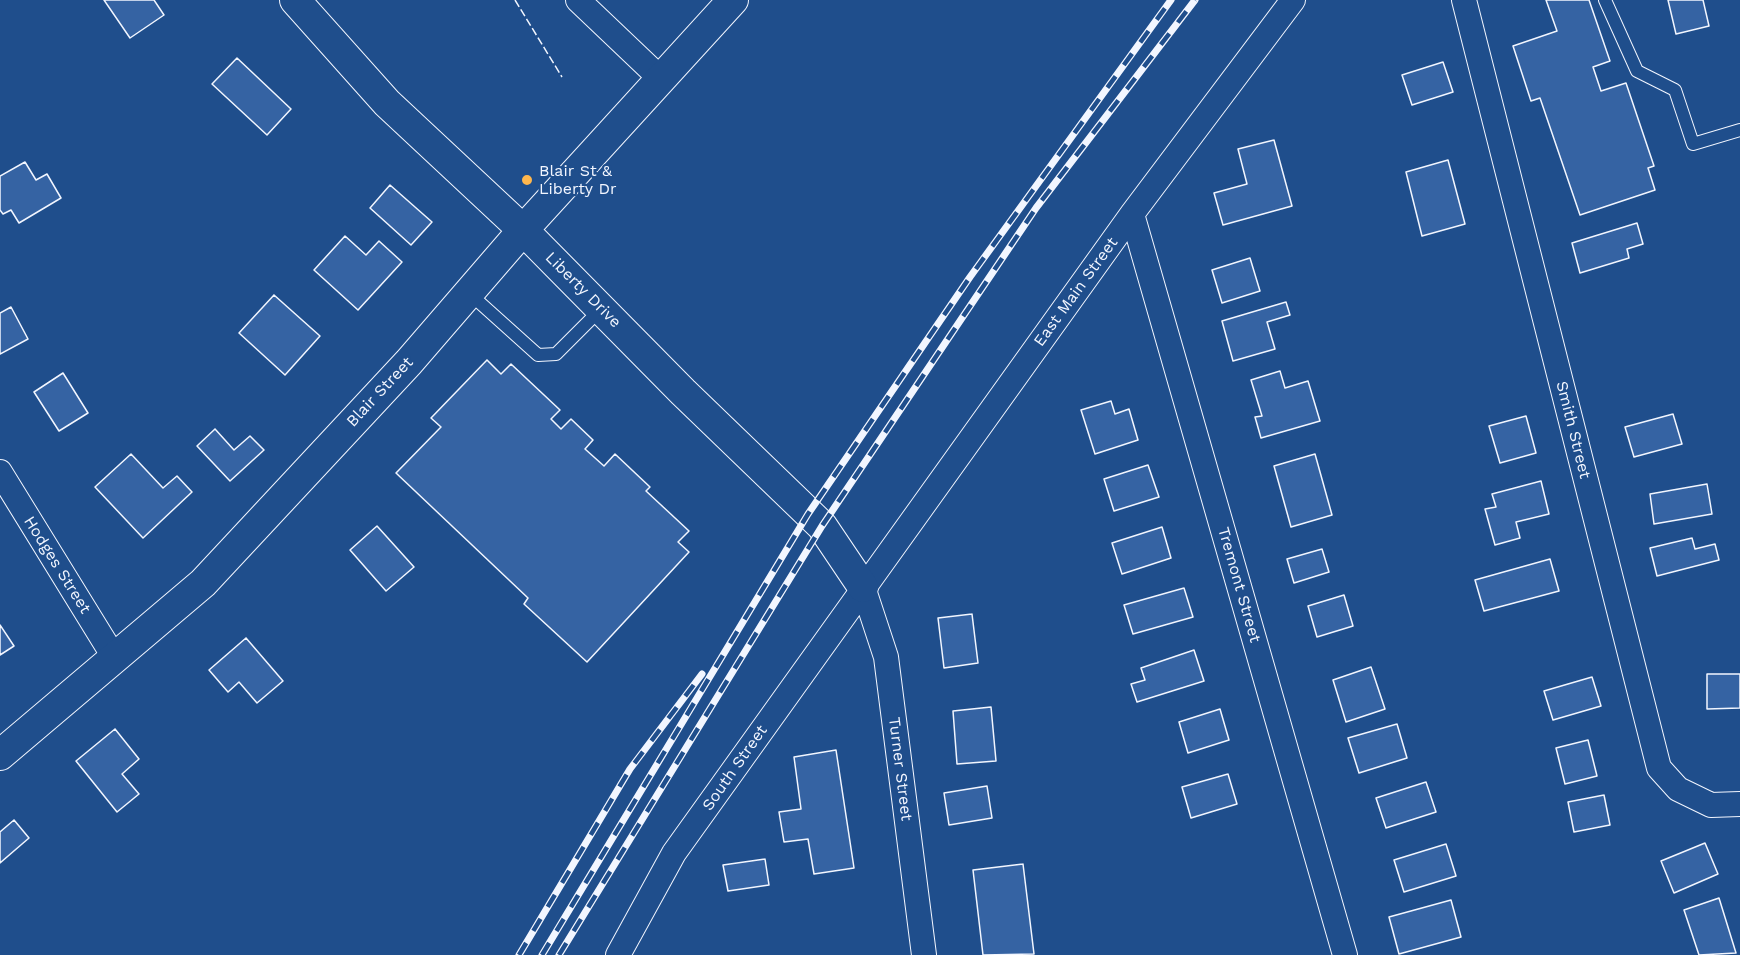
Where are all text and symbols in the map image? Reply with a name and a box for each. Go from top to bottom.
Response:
place label: Blair St & Liberty Dr [539,161,617,199]
marker: Blair St & Liberty Dr [520,173,534,187]
street label: East Main Street [1030,234,1122,350]
street label: Liberty Drive [541,248,625,332]
street label: Blair Street [343,353,417,431]
street label: Smith Street [1552,379,1594,481]
street label: Hodges Street [19,513,95,617]
street label: Tremont Street [1213,525,1265,645]
street label: Turner Street [884,716,916,822]
street label: South Street [698,722,772,814]

